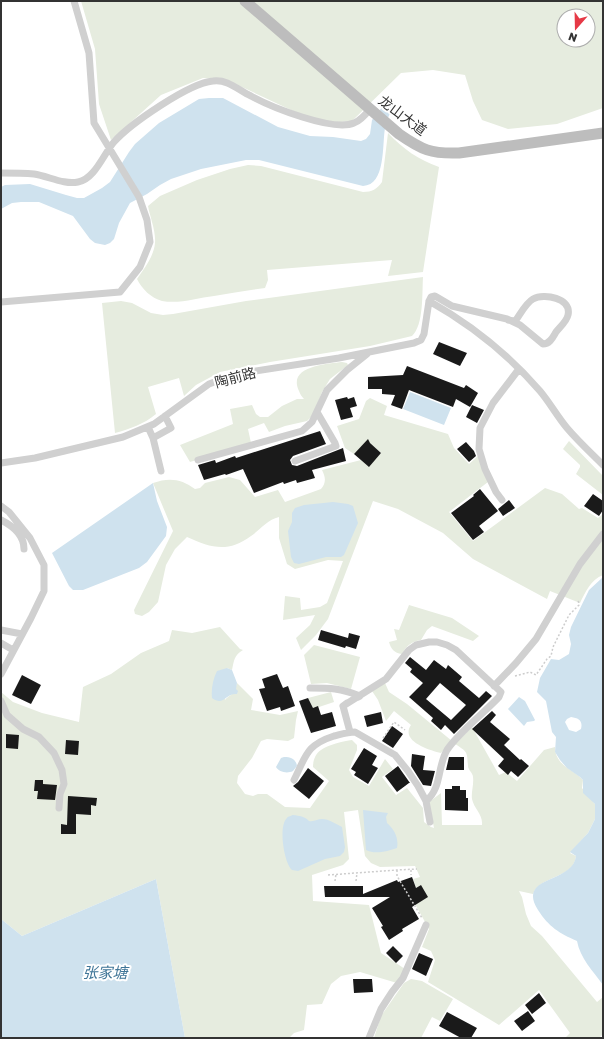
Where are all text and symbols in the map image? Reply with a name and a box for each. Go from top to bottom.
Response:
north arrow [556,8,596,48]
text: N [566,30,579,45]
street label: 龙山大道 [376,91,430,139]
street label: 陶前路 [213,363,257,391]
water label: 张家塘 [82,963,130,981]

